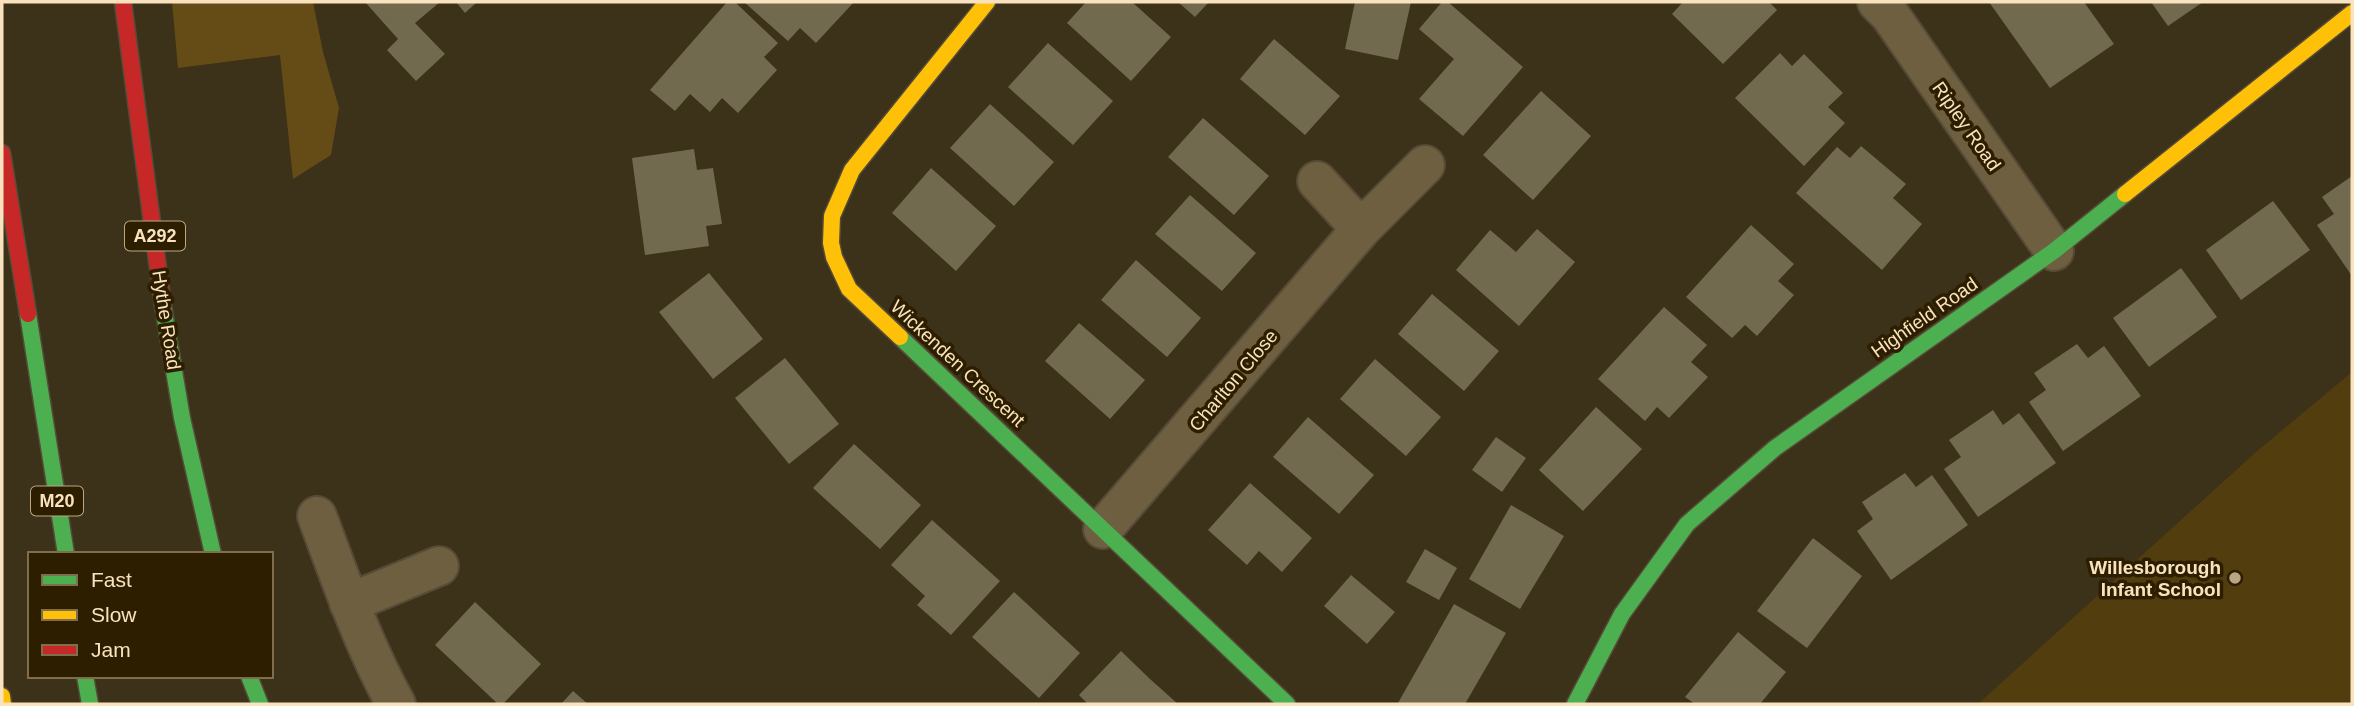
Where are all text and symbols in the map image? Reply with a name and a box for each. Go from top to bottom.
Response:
street label: Ripley Road [1928,78,2005,175]
road number: A292 [125,222,185,250]
street label: Hythe Road [148,269,185,371]
street label: Highfield Road [1867,273,1981,362]
street label: Wickenden Crescent [886,296,1029,431]
street label: Charlton Close [1185,325,1282,435]
road number: M20 [31,486,83,516]
legend [28,552,273,678]
place label: Willesborough Infant School [2089,557,2221,600]
text: Fast [91,568,132,591]
marker: Willesborough Infant School [2227,570,2243,586]
text: Slow [91,603,137,626]
text: Jam [91,638,131,661]

